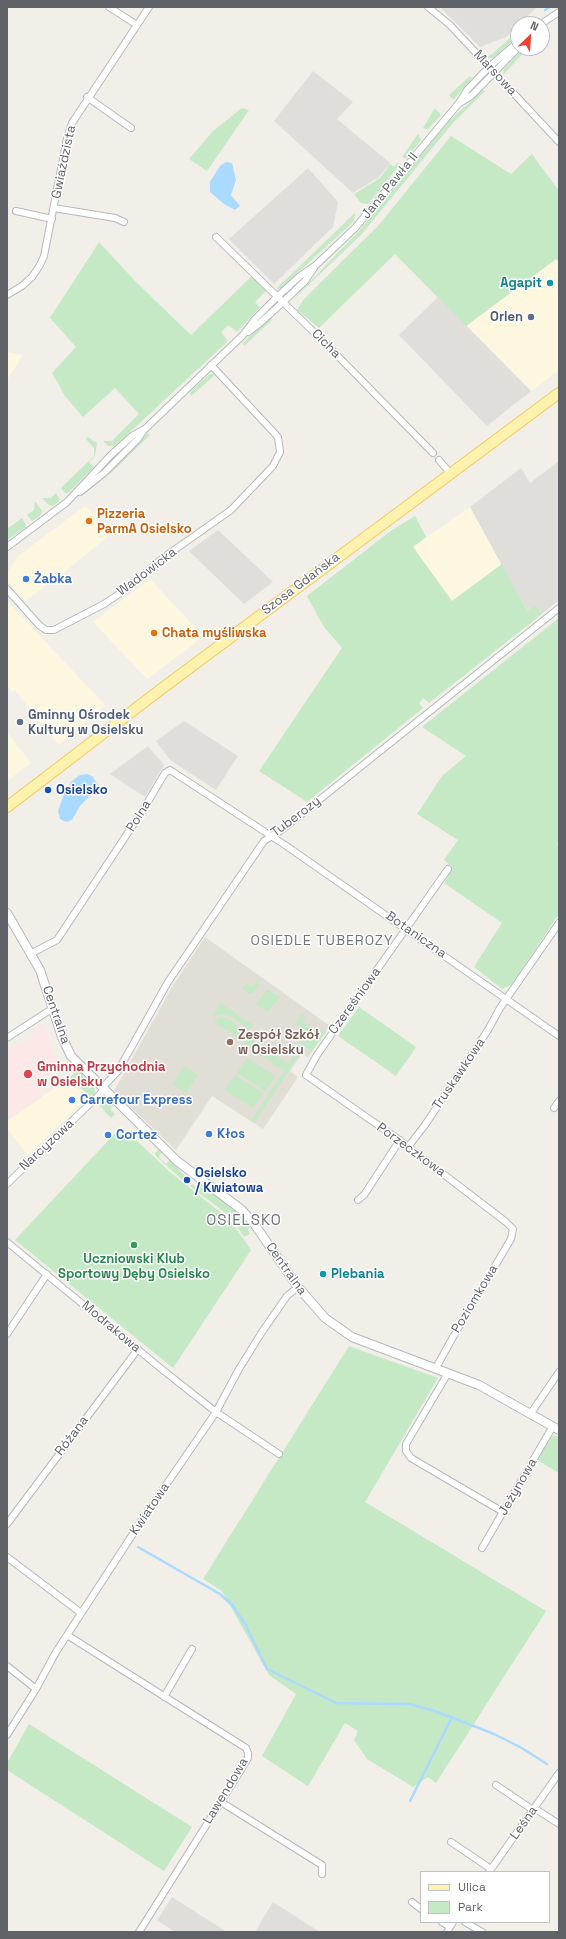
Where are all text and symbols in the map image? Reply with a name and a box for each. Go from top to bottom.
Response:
north arrow [510,16,550,56]
text: N [528,18,541,34]
street label: Marsowa [470,47,520,99]
street label: Gwiaździsta [49,124,79,200]
street label: Jana Pawła II [359,150,421,222]
place label: Agapit [500,275,542,291]
marker: Agapit [545,278,555,288]
place label: Orlen [490,309,523,325]
marker: Orlen [526,312,536,322]
street label: Cicha [308,326,344,362]
place label: Pizzeria ParmA Osielsko [97,506,192,537]
marker: Pizzeria ParmA Osielsko [84,516,94,526]
street label: Wadowicka [114,545,180,599]
street label: Szosa Gdańska [259,550,343,618]
place label: Żabka [34,571,72,587]
marker: Żabka [21,574,31,584]
place label: Chata myśliwska [162,625,267,641]
marker: Chata myśliwska [149,628,159,638]
place label: Gminny Ośrodek Kultury w Osielsku [28,707,144,738]
marker: Gminny Ośrodek Kultury w Osielsku [15,717,25,727]
place label: Osielsko [56,782,108,798]
marker: Osielsko [43,785,53,795]
street label: Tuberozy [268,793,324,841]
street label: Polna [123,797,155,835]
street label: Botaniczna [383,908,449,962]
district label: OSIEDLE TUBEROZY [251,933,393,949]
street label: Czereśniowa [326,965,384,1037]
street label: Centralna [39,984,73,1046]
place label: Zespół Szkół w Osielsku [238,1027,320,1058]
street label: Truskawkowa [429,1035,489,1113]
marker: Zespół Szkół w Osielsku [225,1037,235,1047]
place label: Gminna Przychodnia w Osielsku [37,1059,166,1090]
marker: Gminna Przychodnia w Osielsku [22,1068,34,1080]
place label: Carrefour Express [80,1092,192,1108]
marker: Carrefour Express [67,1095,77,1105]
street label: Narcyzowa [17,1116,77,1174]
street label: Porzeczkowa [373,1120,449,1180]
place label: Kłos [217,1126,245,1142]
place label: Cortez [116,1127,157,1143]
marker: Kłos [204,1129,214,1139]
marker: Cortez [103,1130,113,1140]
place label: Osielsko / Kwiatowa [195,1165,263,1196]
marker: Osielsko / Kwiatowa [182,1175,192,1185]
district label: OSIELSKO [206,1212,282,1230]
marker: Uczniowski Klub Sportowy Dęby Osielsko [129,1240,139,1250]
street label: Centralna [262,1240,310,1298]
place label: Uczniowski Klub Sportowy Dęby Osielsko [58,1251,210,1282]
street label: Poziomkowa [449,1262,501,1336]
place label: Plebania [331,1266,385,1282]
marker: Plebania [318,1269,328,1279]
street label: Modrakowa [78,1298,144,1356]
street label: Różana [52,1413,92,1459]
street label: Jeżynowa [495,1456,541,1518]
street label: Kwiatowa [127,1480,173,1538]
street label: Lawendowa [200,1755,252,1827]
street label: Leśna [507,1803,541,1843]
legend [420,1871,550,1923]
text: Ulica [458,1879,486,1895]
text: Park [458,1899,483,1915]

